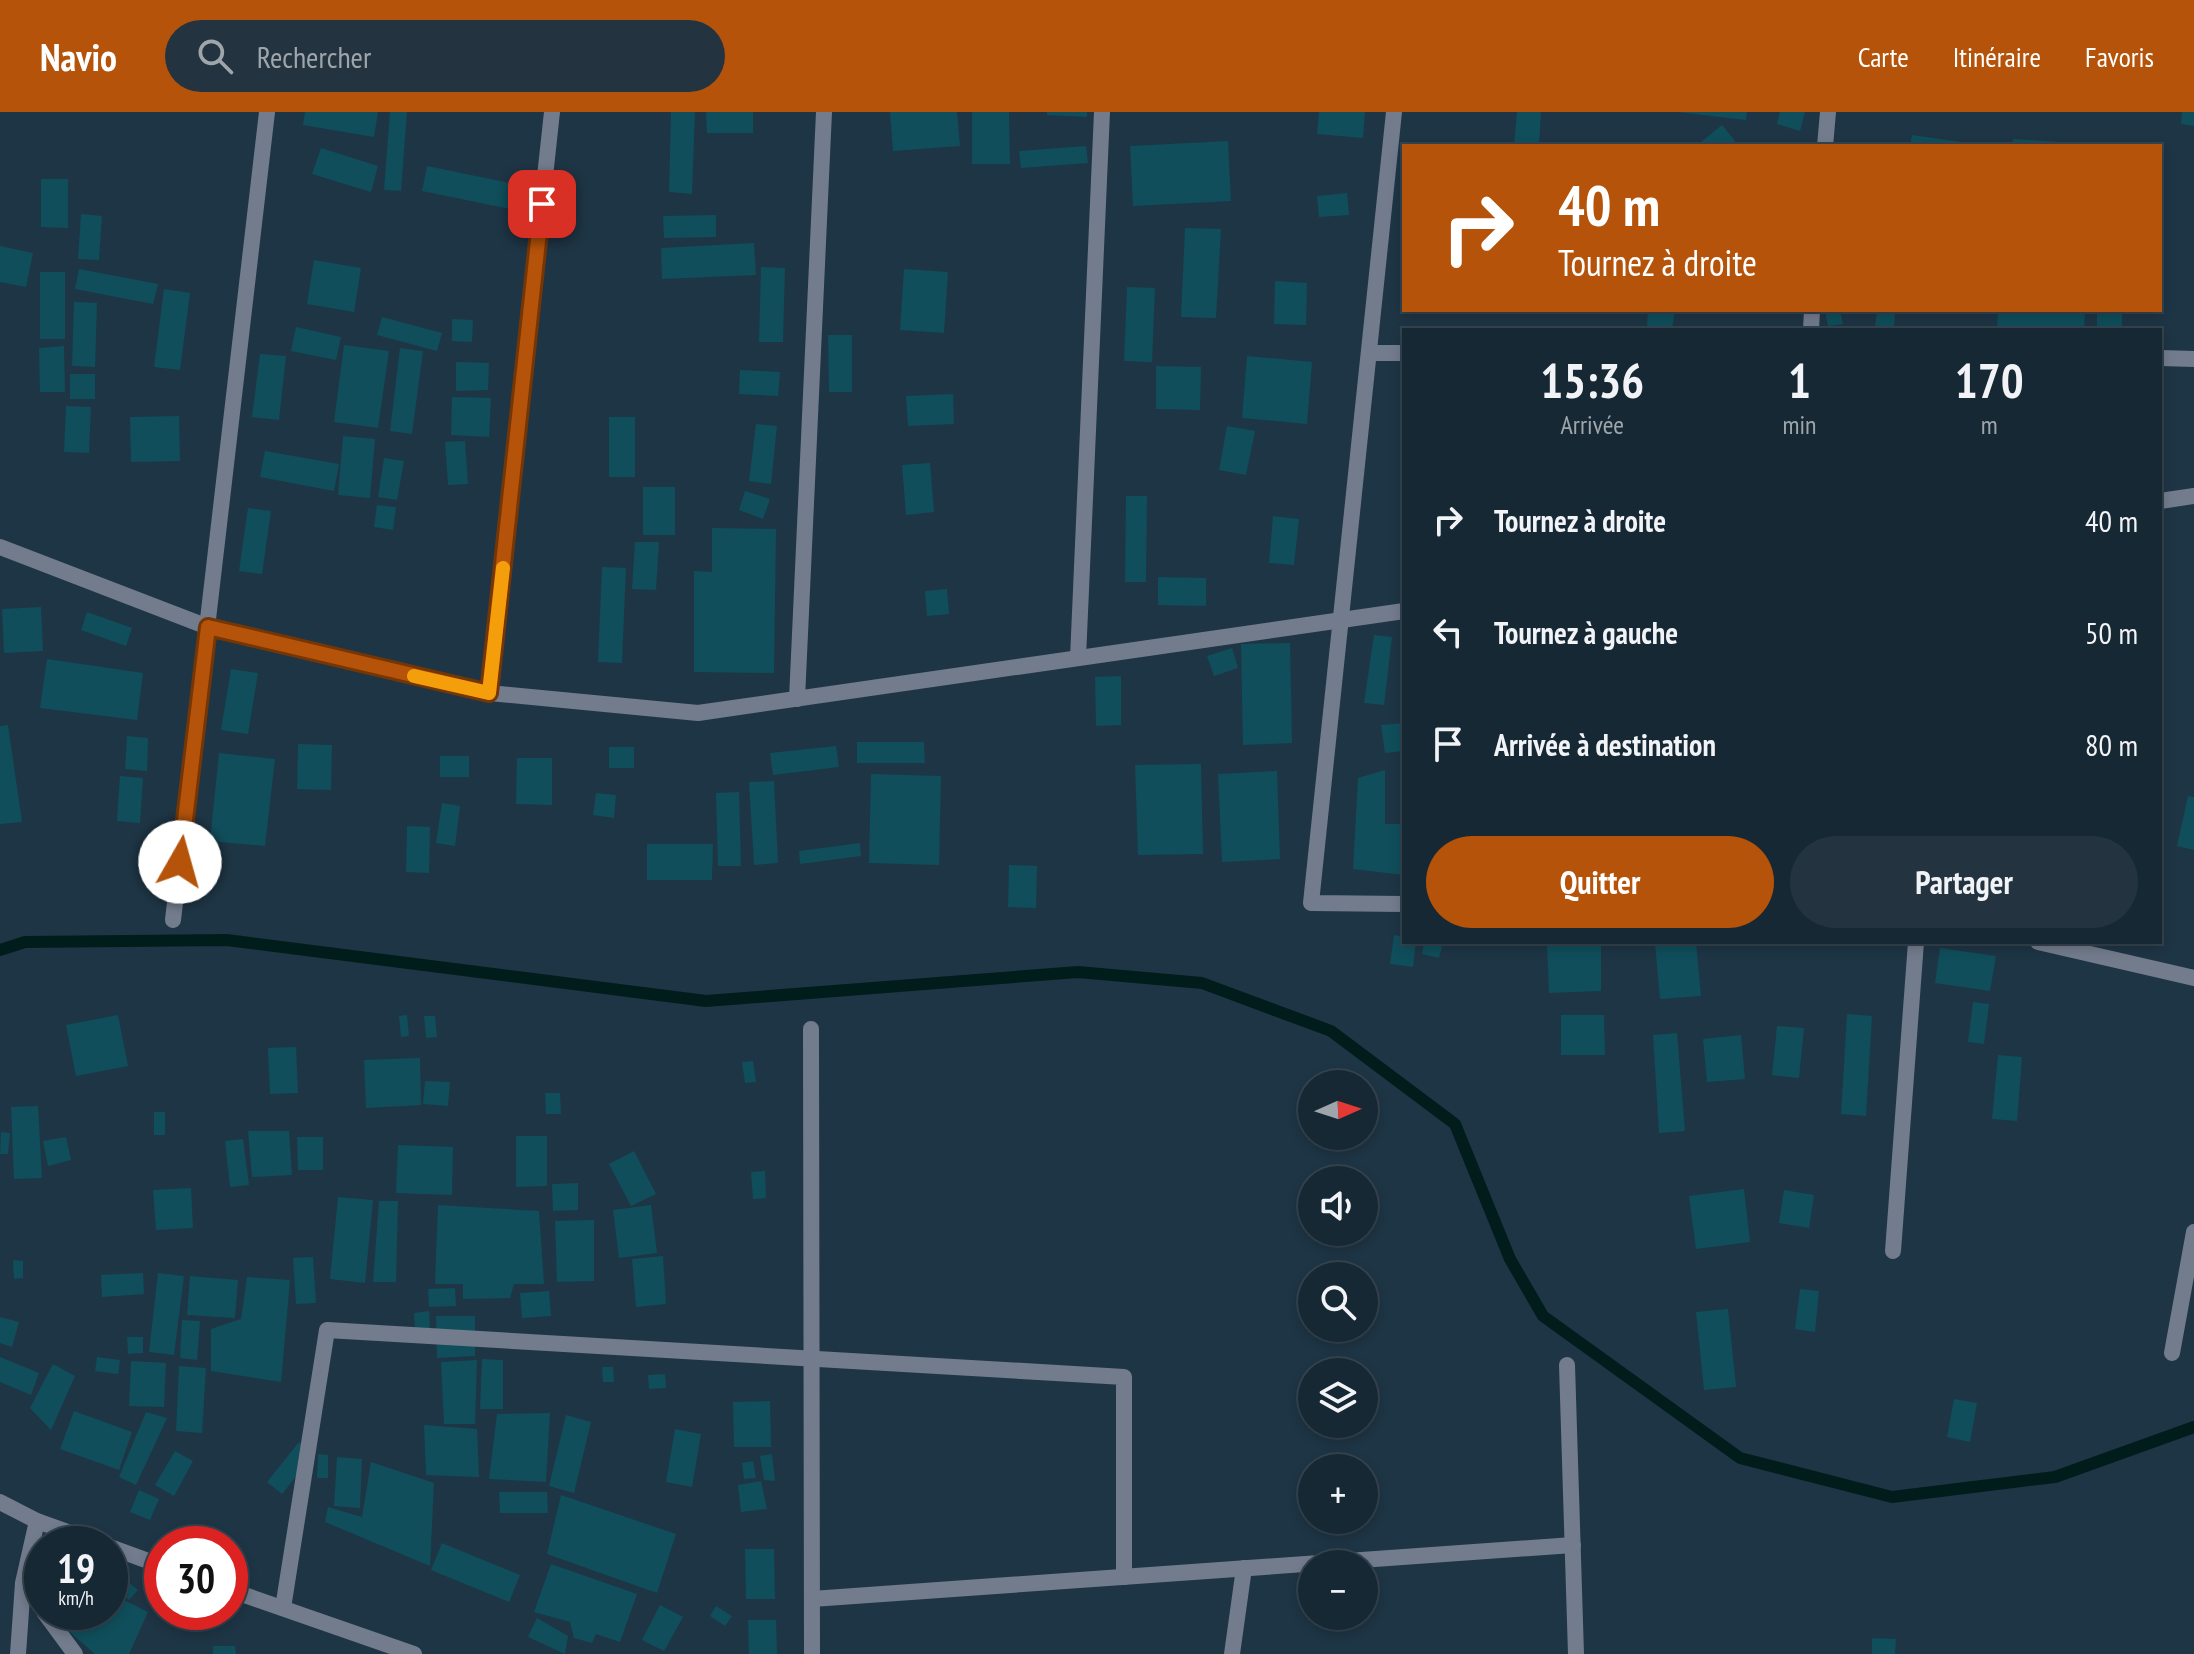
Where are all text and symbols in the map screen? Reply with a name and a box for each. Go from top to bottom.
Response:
search box [165,20,725,92]
text: Navio [40,32,117,81]
icon: search [193,34,237,78]
text: Rechercher [257,37,371,76]
text: Carte [1858,38,1909,75]
text: Itinéraire [1953,38,2041,75]
text: Favoris [2085,38,2154,75]
text: 40 m [1558,169,1660,241]
pin [508,170,576,238]
icon: right [1426,176,1530,280]
icon: arrive [520,182,564,226]
text: Tournez à droite [1558,239,1757,286]
text: 15:36 [1540,349,1644,411]
text: 1 [1788,349,1811,411]
text: 170 [1955,349,2024,411]
text: Arrivée [1560,408,1624,441]
text: min [1782,408,1816,441]
text: m [1981,408,1998,441]
icon: right [1426,498,1470,542]
text: Tournez à droite [1494,501,1666,540]
text: 40 m [2085,501,2138,540]
icon: left [1426,610,1470,654]
text: Tournez à gauche [1494,613,1678,652]
text: 50 m [2085,613,2138,652]
icon: arrive [1426,722,1470,766]
text: Arrivée à destination [1494,725,1716,764]
text: 80 m [2085,725,2138,764]
position arrow [138,820,222,904]
button: Quitter [1426,836,1774,928]
button: Partager [1790,836,2138,928]
north arrow [1298,1070,1378,1150]
map controls [1298,1070,1378,1630]
button: sound [1298,1166,1378,1246]
button: search [1298,1262,1378,1342]
button: layers [1298,1358,1378,1438]
button: + [1298,1454,1378,1534]
speed limit sign: 30 [144,1526,248,1630]
text: 19 [57,1542,95,1594]
button: − [1298,1550,1378,1630]
text: km/h [58,1585,94,1611]

